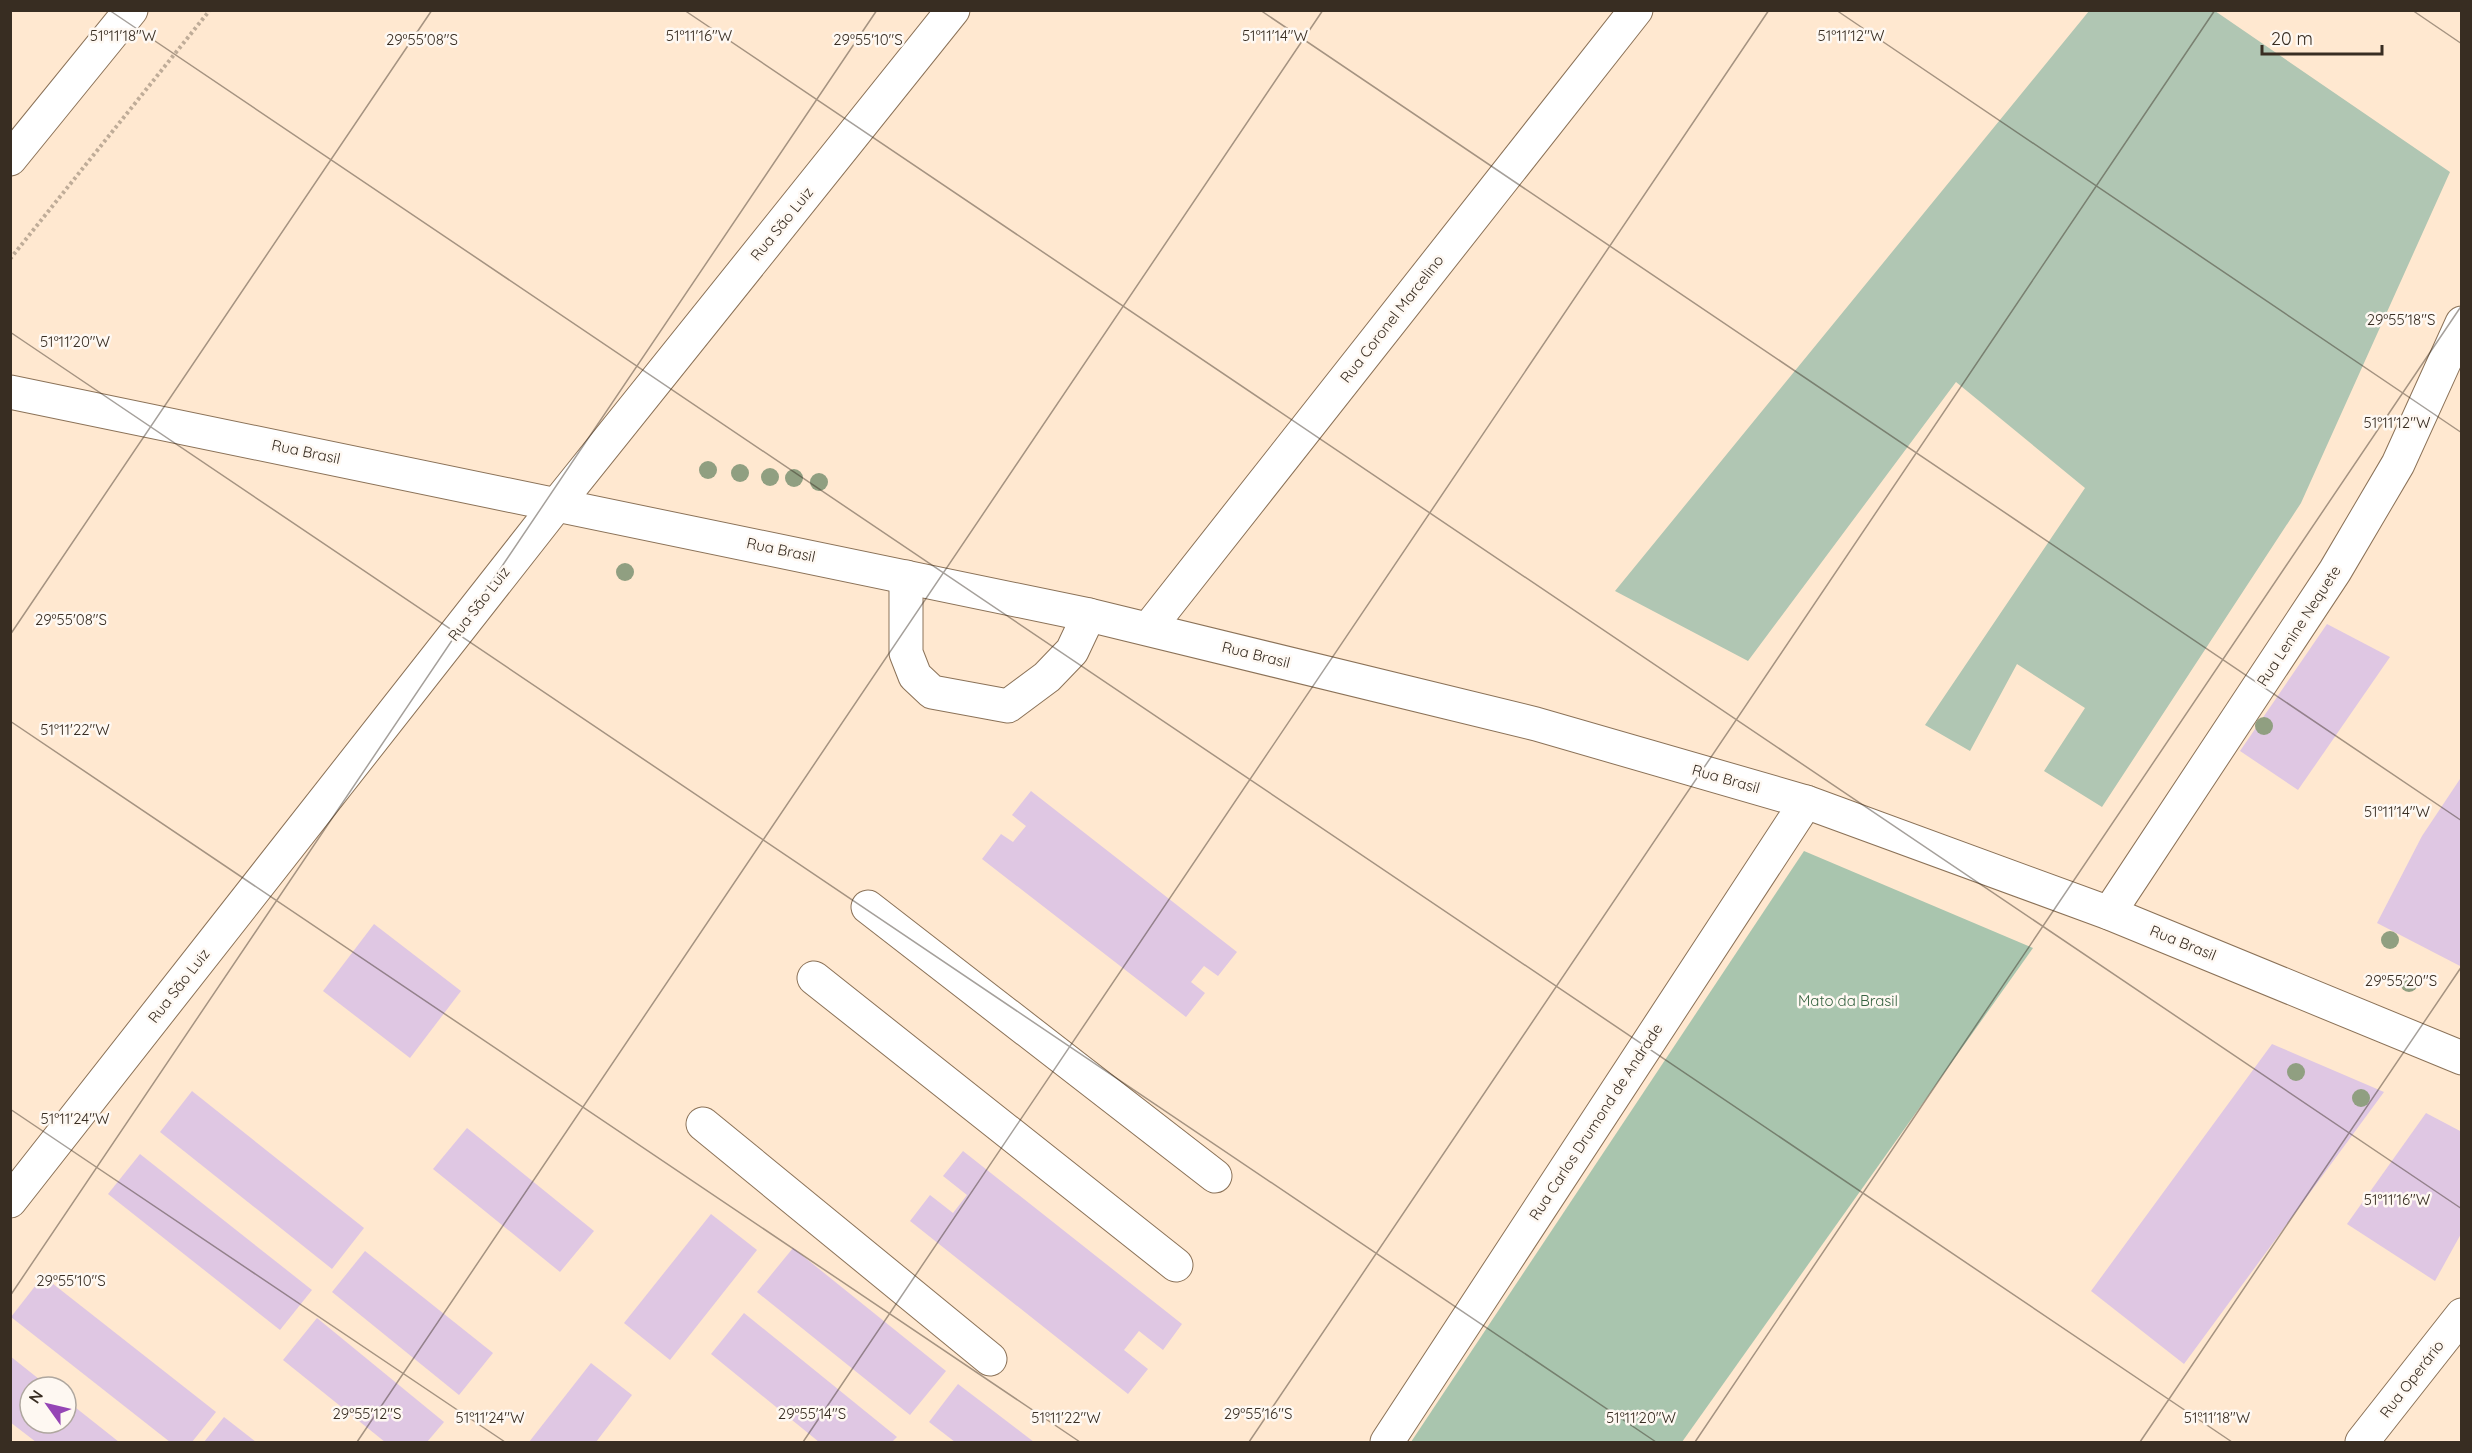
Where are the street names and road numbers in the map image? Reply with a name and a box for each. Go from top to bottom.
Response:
street label: Rua São Luiz [746,183,817,264]
street label: Rua Coronel Marcelino [1336,251,1447,386]
street label: Rua Brasil [270,435,342,468]
street label: Rua Brasil [745,533,817,566]
street label: Rua Lenine Nequete [2252,562,2345,690]
street label: Rua São Luiz [444,563,514,645]
street label: Rua Brasil [1220,637,1292,672]
street label: Rua Brasil [1690,760,1762,797]
street label: Rua Brasil [2147,921,2219,964]
street label: Rua São Luiz [144,945,214,1027]
street label: Rua Carlos Drumond de Andrade [1525,1020,1666,1224]
street label: Rua Operário [2375,1336,2448,1421]

